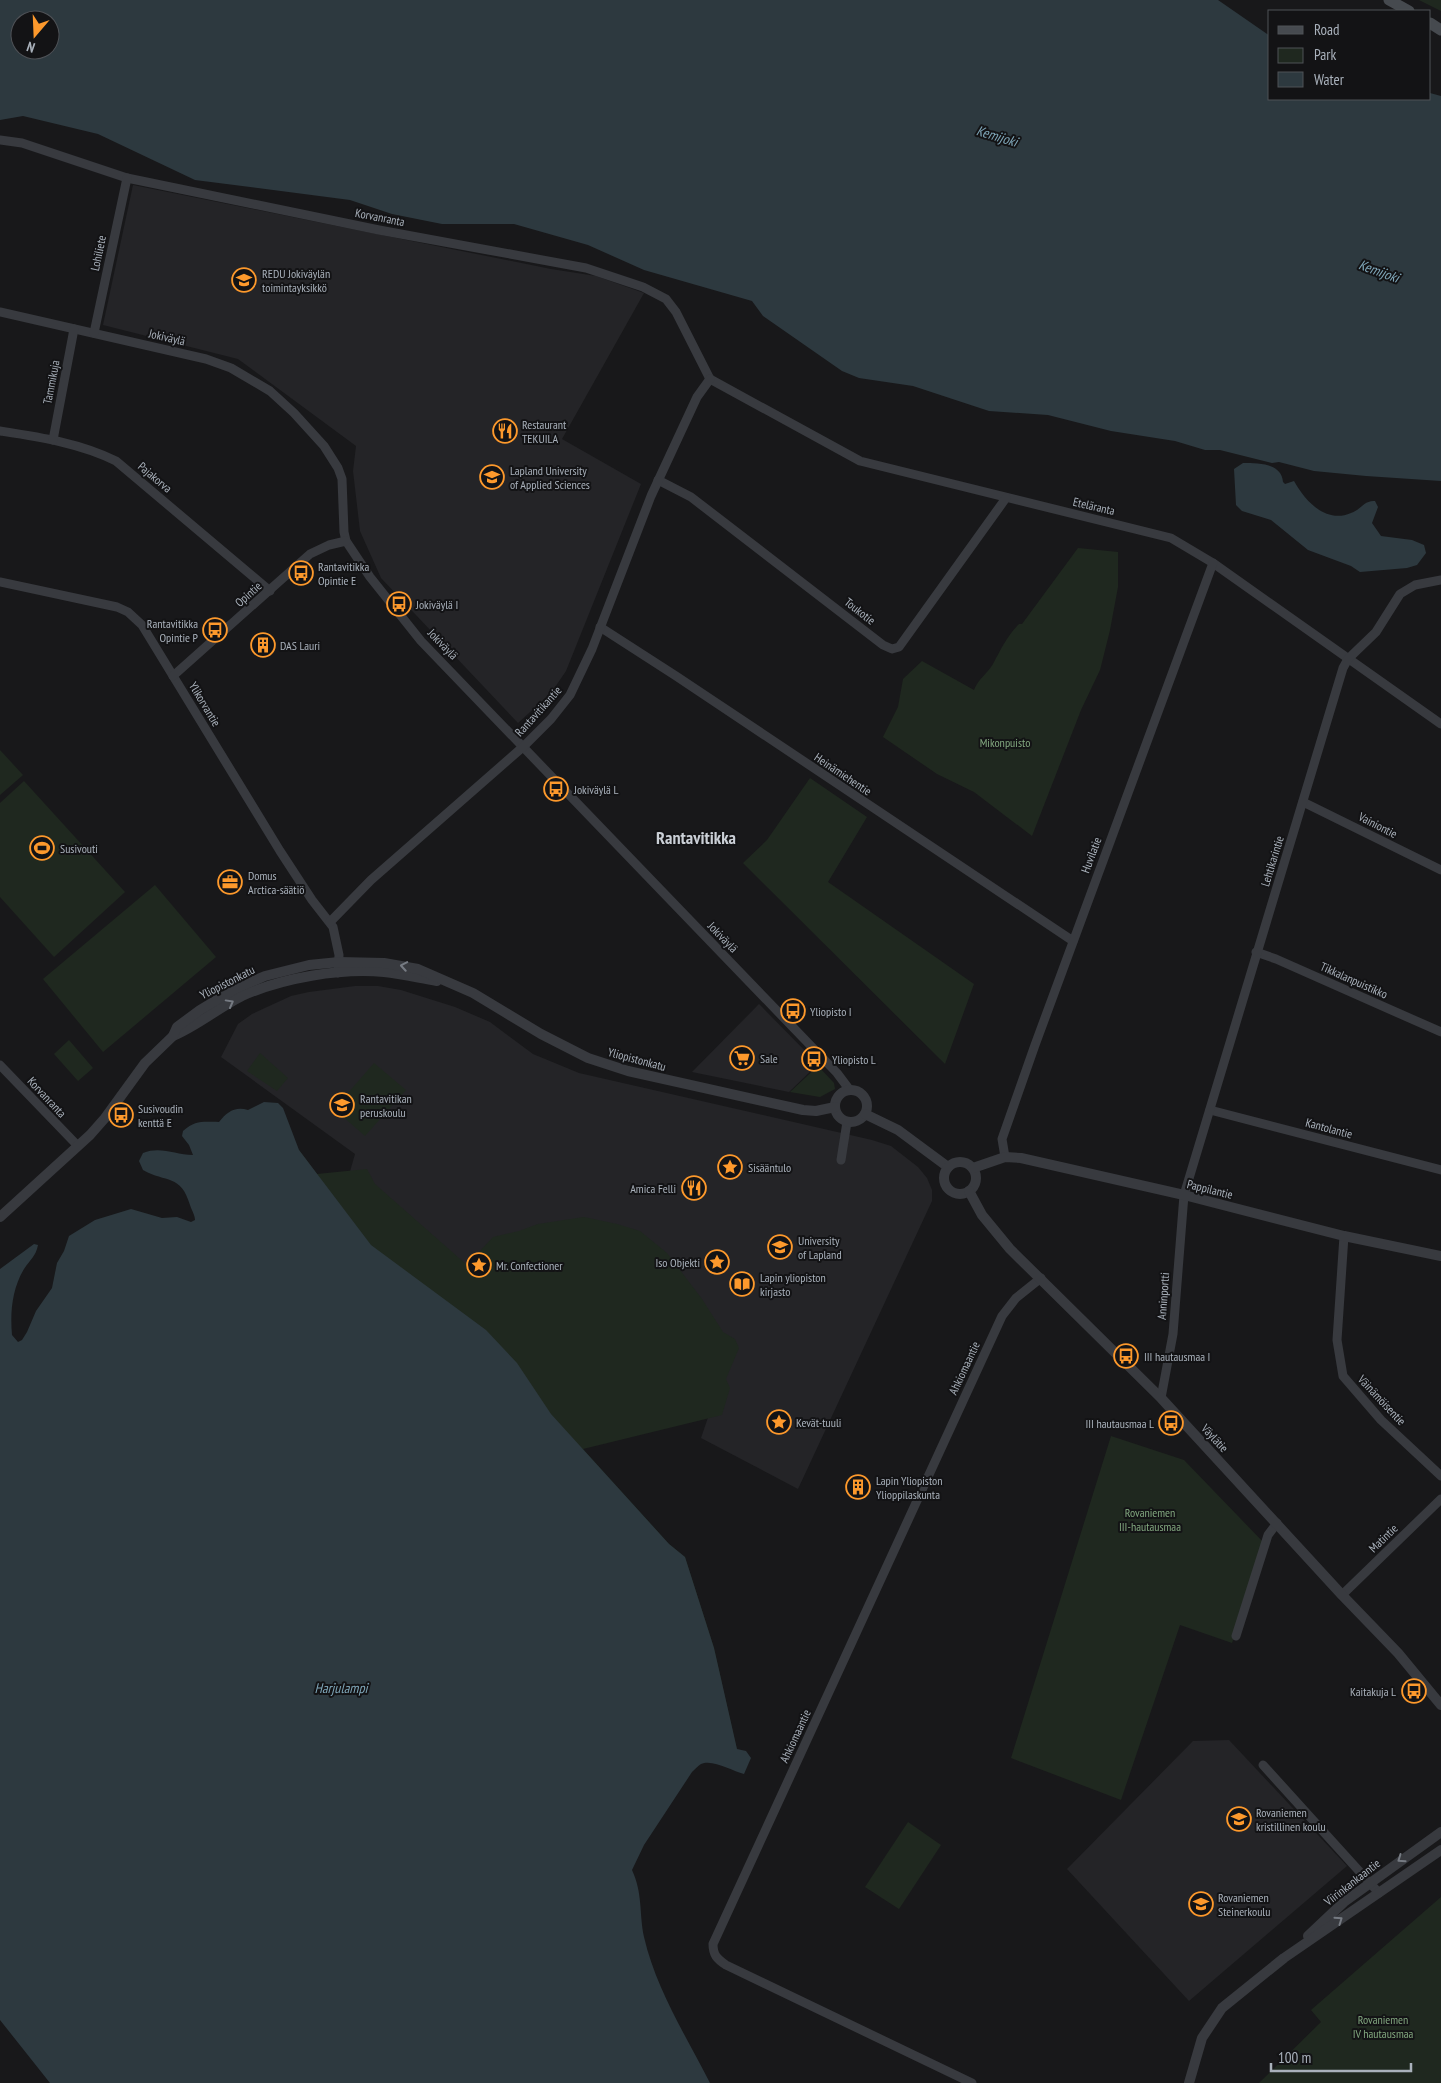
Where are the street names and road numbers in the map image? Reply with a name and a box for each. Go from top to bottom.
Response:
street label: Korvanranta [354,205,406,229]
street label: Lohiliete [87,234,109,272]
street label: Jokiväylä [146,325,187,349]
street label: Tammikuja [39,358,63,405]
street label: Pajakorva [135,458,175,496]
street label: Eteläranta [1072,494,1117,518]
street label: Opintie [232,578,264,610]
street label: Toukotie [842,594,878,628]
street label: Jokiväylä [424,625,461,663]
street label: Ylikorvantie [186,679,224,729]
street label: Rantavitikantie [511,683,565,739]
street label: Heinämiehentie [812,749,875,799]
street label: Vainiontie [1355,808,1400,841]
street label: Lehtikarintie [1257,834,1287,888]
street label: Huvilatie [1078,835,1104,875]
street label: Jokiväylä [704,918,741,956]
street label: Tikkalanpuistikko [1318,958,1390,1002]
street label: Yliopistonkatu [197,962,257,1002]
street label: Yliopistonkatu [606,1044,668,1074]
street label: Korvanranta [24,1074,70,1121]
street label: Kantolantie [1304,1115,1354,1141]
street label: Pappilantie [1186,1176,1234,1202]
street label: Anninportti [1154,1272,1172,1320]
street label: Ahkiomaantie [945,1339,983,1397]
street label: Väinämöisentie [1354,1371,1409,1428]
street label: Väylätie [1198,1420,1232,1455]
street label: Matintie [1365,1521,1401,1555]
street label: Ahkiomaantie [776,1707,814,1765]
street label: Viirinkankaantie [1320,1855,1383,1909]

